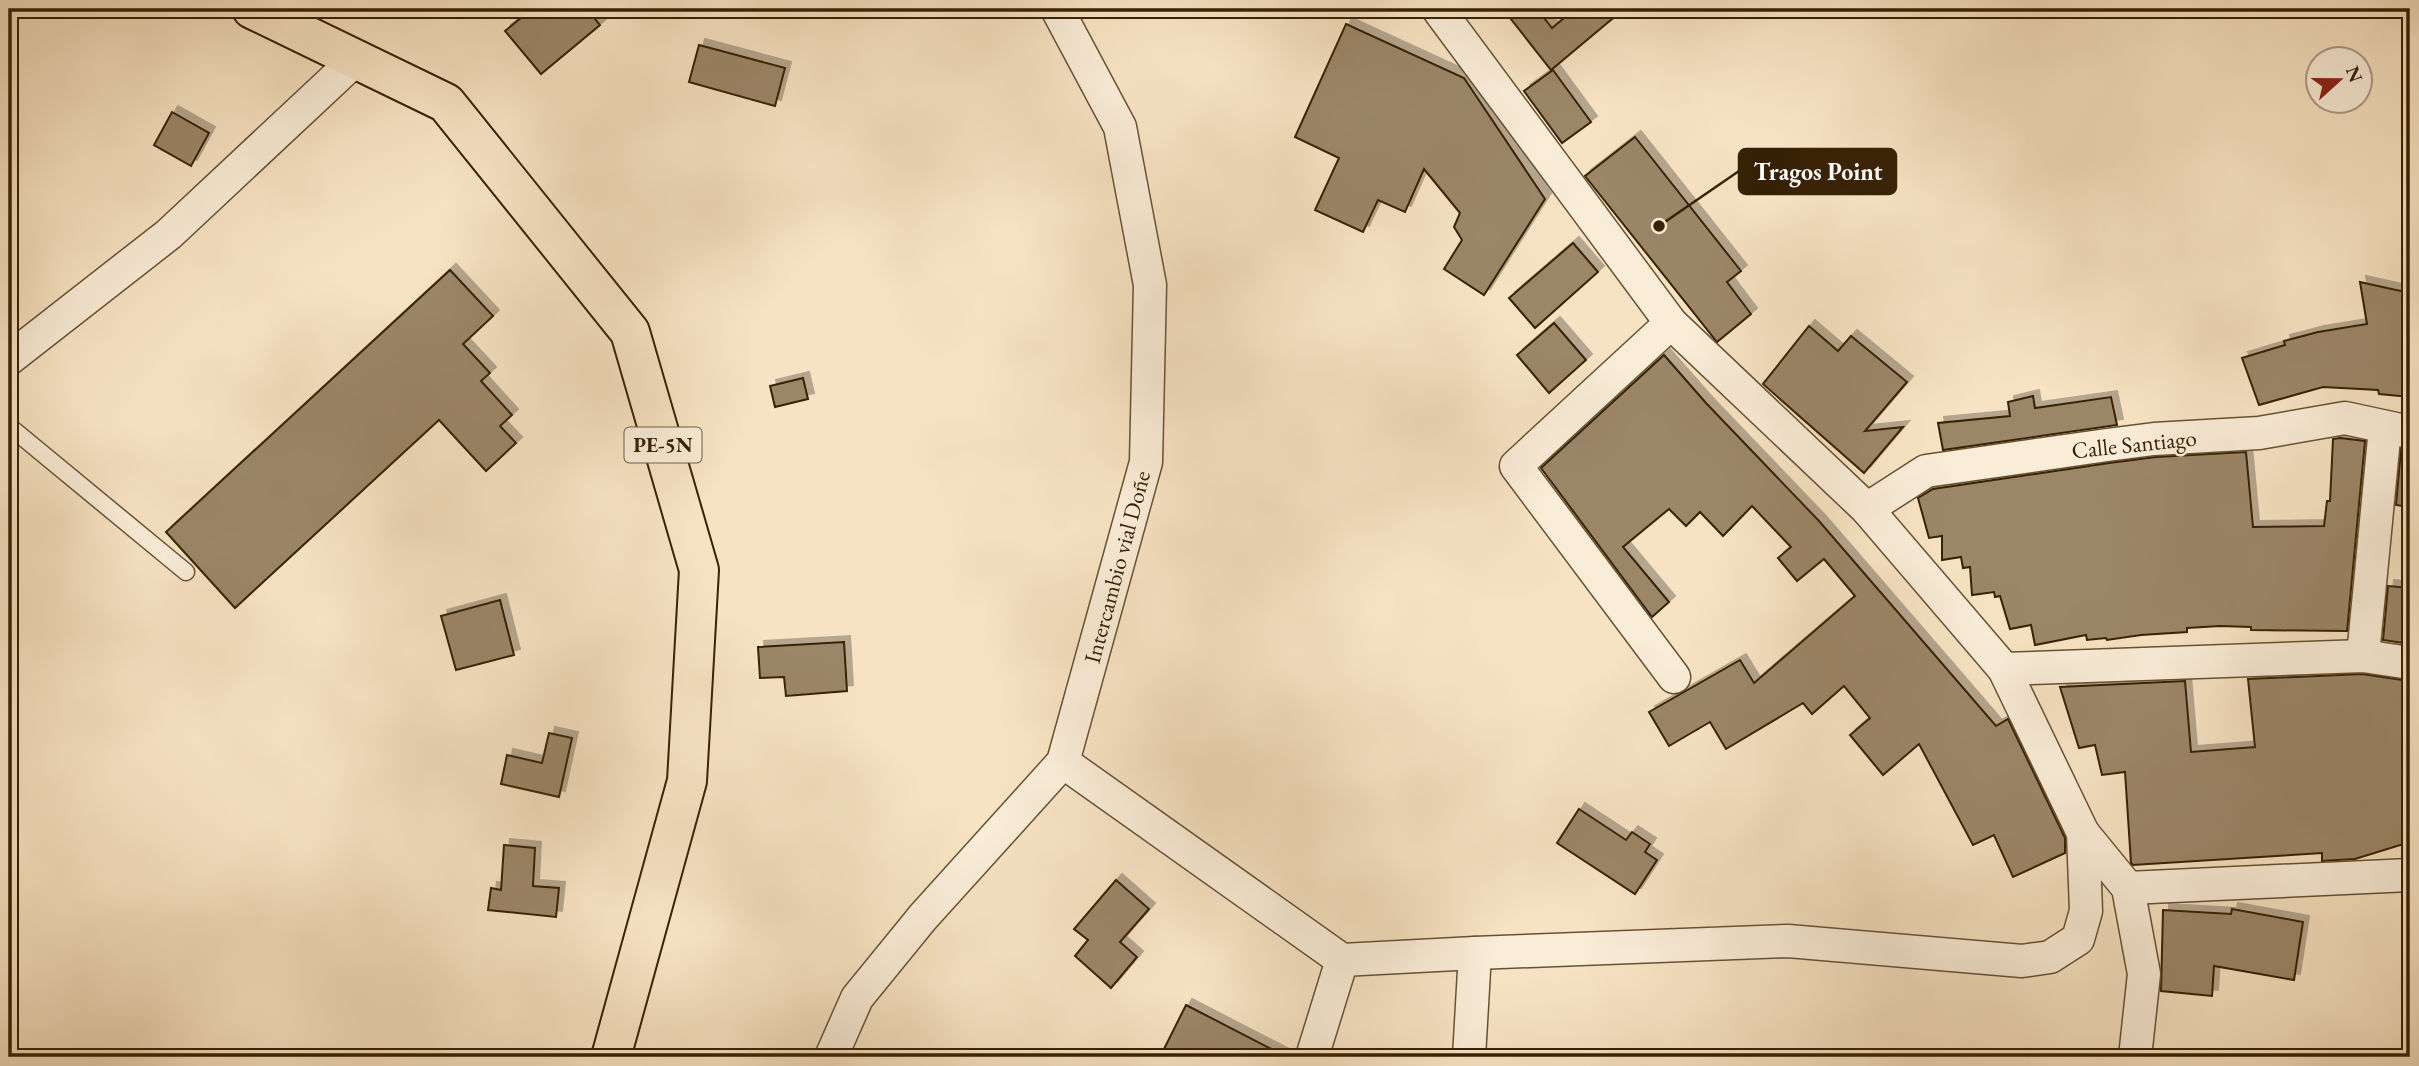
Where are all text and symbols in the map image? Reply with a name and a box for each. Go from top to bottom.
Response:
north arrow [2304,46,2374,116]
text: N [2340,62,2369,86]
callout: Tragos Point [1739,149,1896,194]
text: Tragos Point [1753,156,1883,188]
street label: Calle Santiago [2070,423,2198,465]
road number: PE-5N [624,428,702,462]
street label: Intercambio vial Doñe [1077,467,1157,667]

